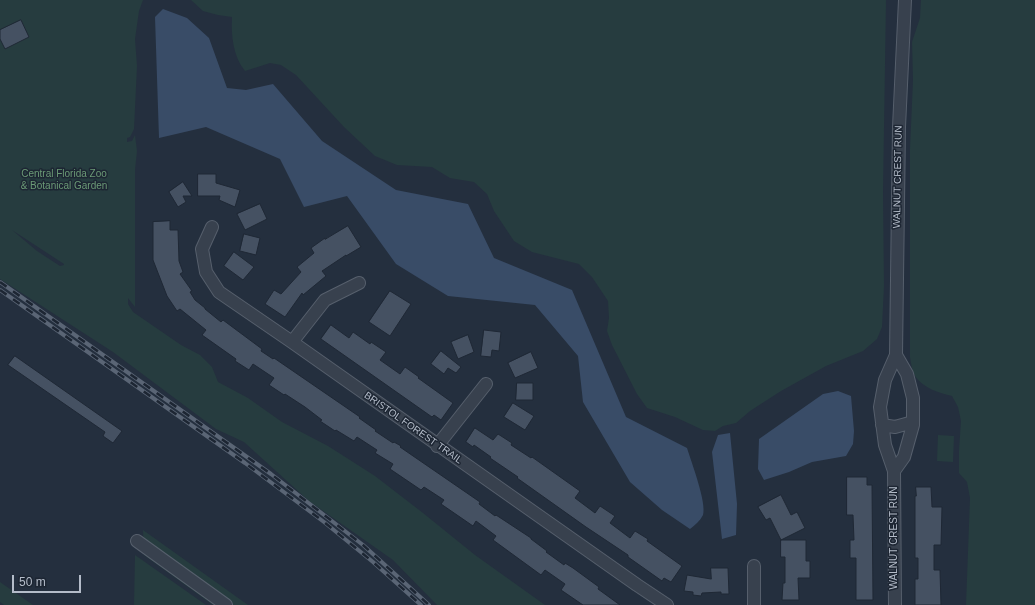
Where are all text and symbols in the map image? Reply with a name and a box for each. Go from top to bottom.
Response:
street label: WALNUT CREST RUN [891,125,905,229]
park label: Central Florida Zoo & Botanical Garden [21,168,107,192]
street label: BRISTOL FOREST TRAIL [362,390,464,466]
street label: WALNUT CREST RUN [888,487,900,589]
scale bar [14,567,83,593]
text: 50 m [19,575,46,589]

